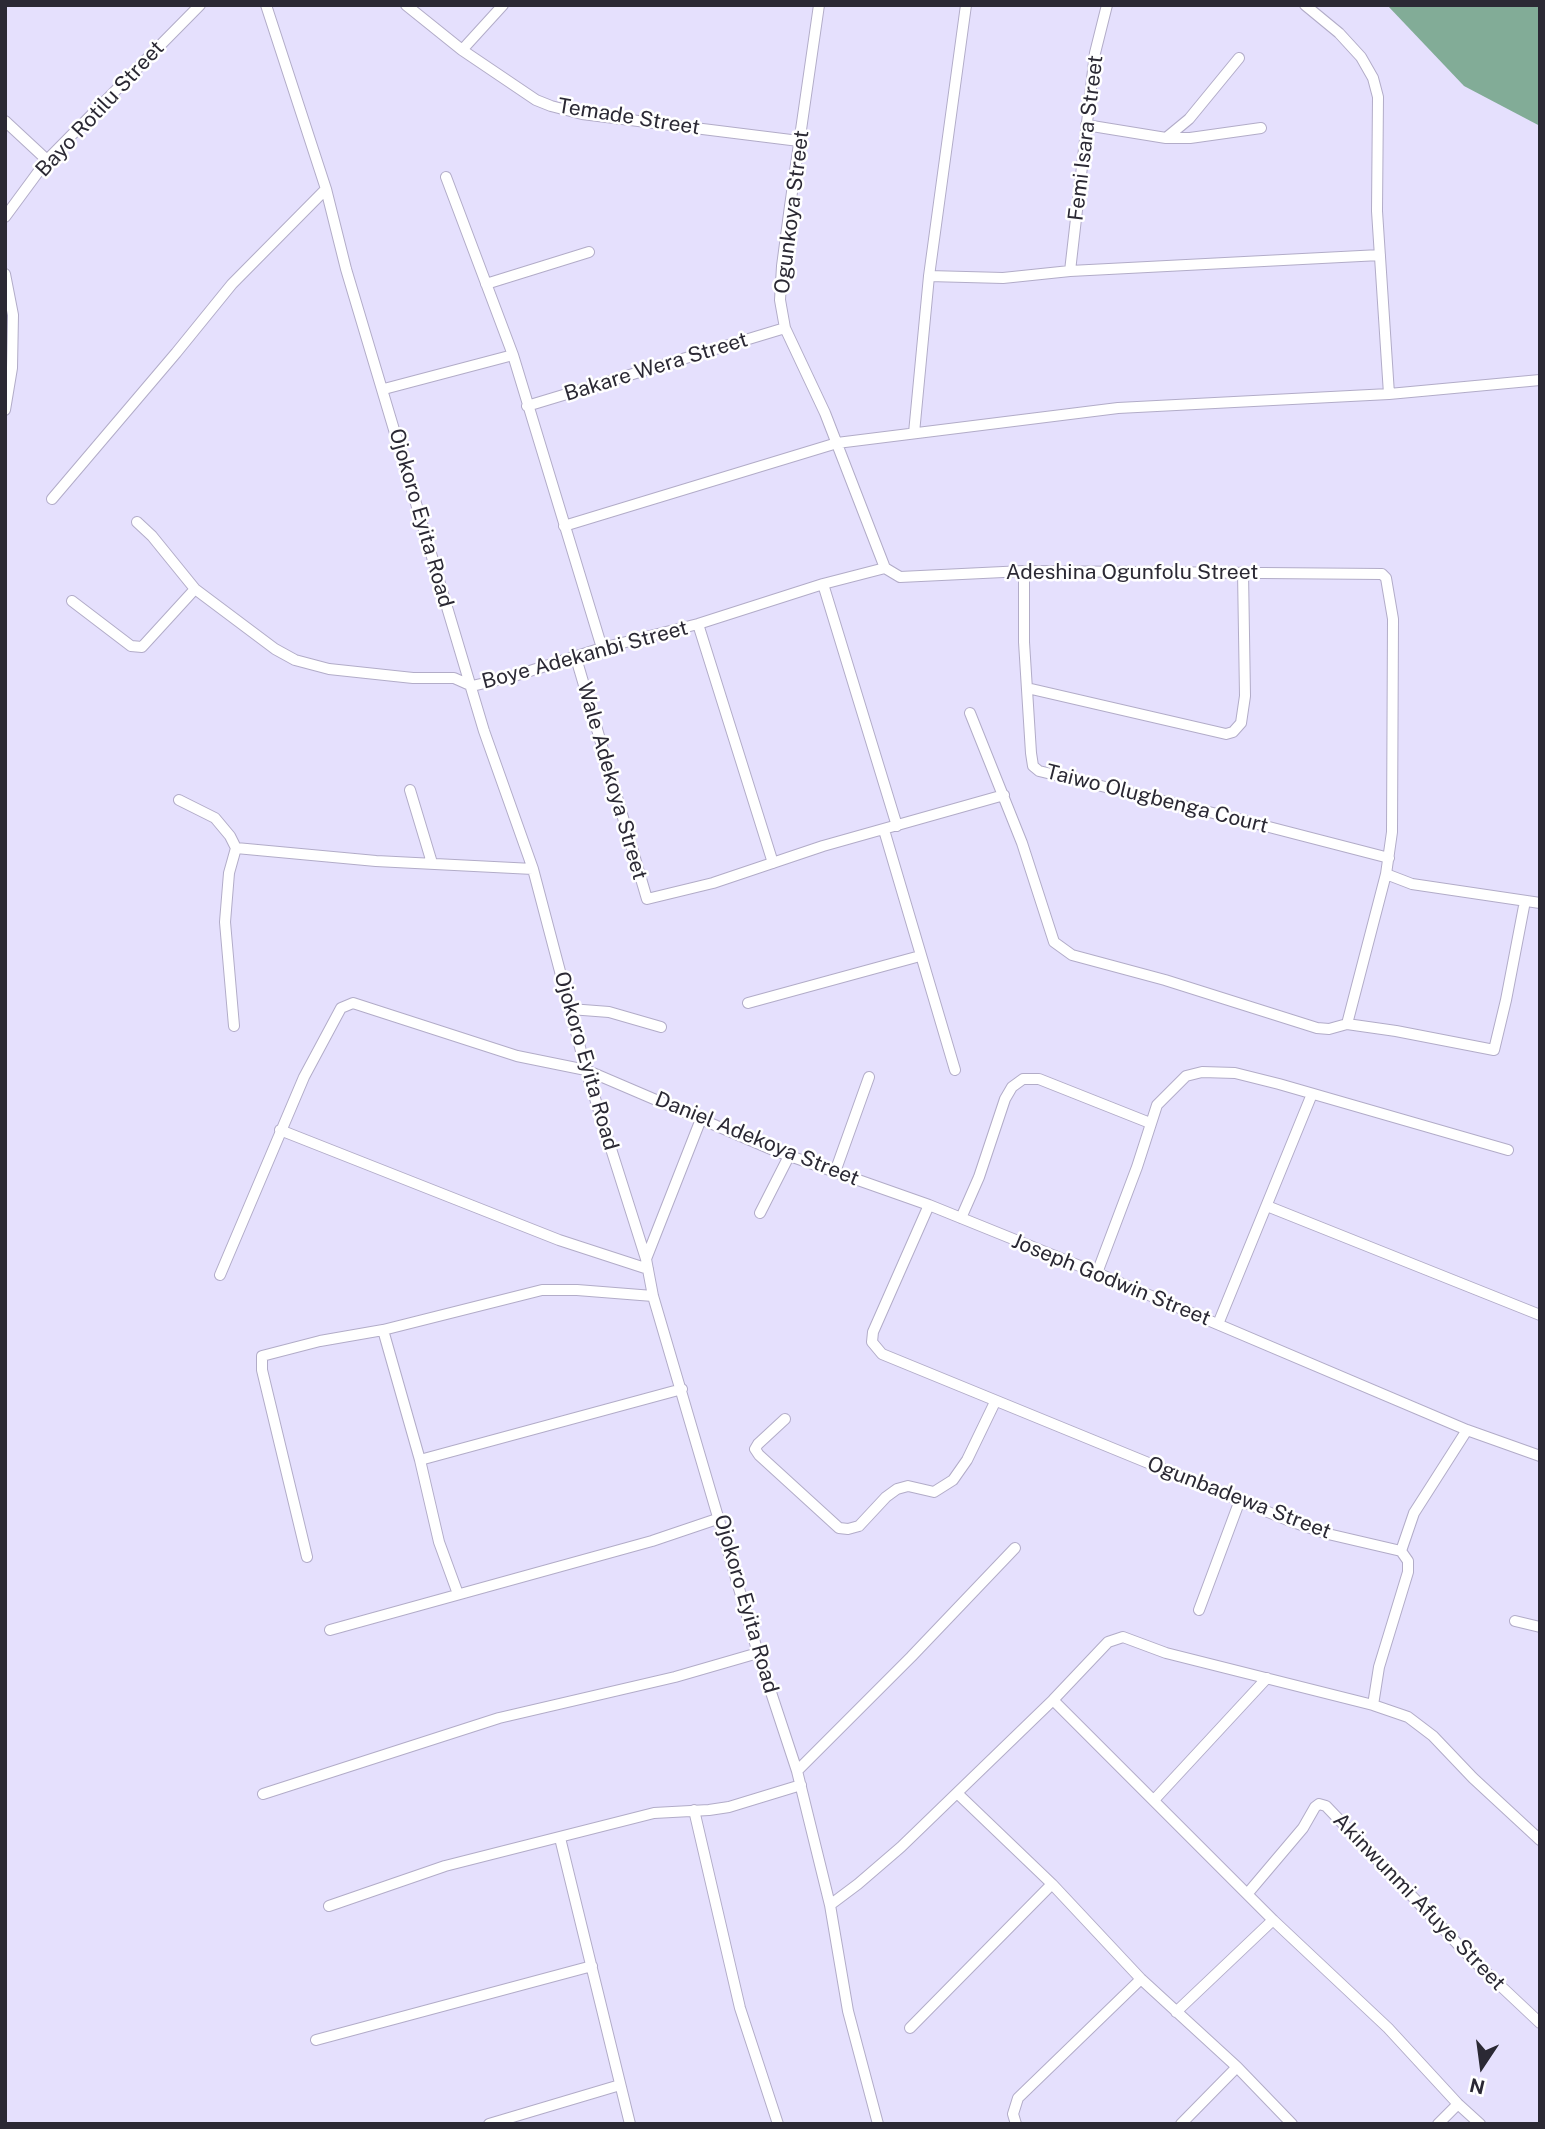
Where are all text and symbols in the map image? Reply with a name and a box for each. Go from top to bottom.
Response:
street label: Bayo Rotilu Street [31,36,169,182]
street label: Femi Isara Street [1063,54,1109,222]
street label: Temade Street [556,93,702,141]
street label: Ogunkoya Street [769,129,815,295]
street label: Bakare Wera Street [561,327,751,407]
street label: Ojokoro Eyita Road [383,426,459,610]
street label: Adeshina Ogunfolu Street [1006,560,1258,586]
street label: Boye Adekanbi Street [479,615,691,695]
street label: Wale Adekoya Street [572,679,652,883]
street label: Taiwo Olugbenga Court [1043,759,1271,839]
street label: Ojokoro Eyita Road [548,969,624,1153]
street label: Daniel Adekoya Street [651,1086,863,1192]
street label: Joseph Godwin Street [1008,1229,1214,1331]
street label: Ogunbadewa Street [1143,1451,1335,1545]
street label: Ojokoro Eyita Road [708,1512,784,1696]
street label: Akinwunmi Afuye Street [1328,1808,1510,1996]
north arrow [1447,2031,1517,2101]
text: N [1468,2074,1487,2099]

